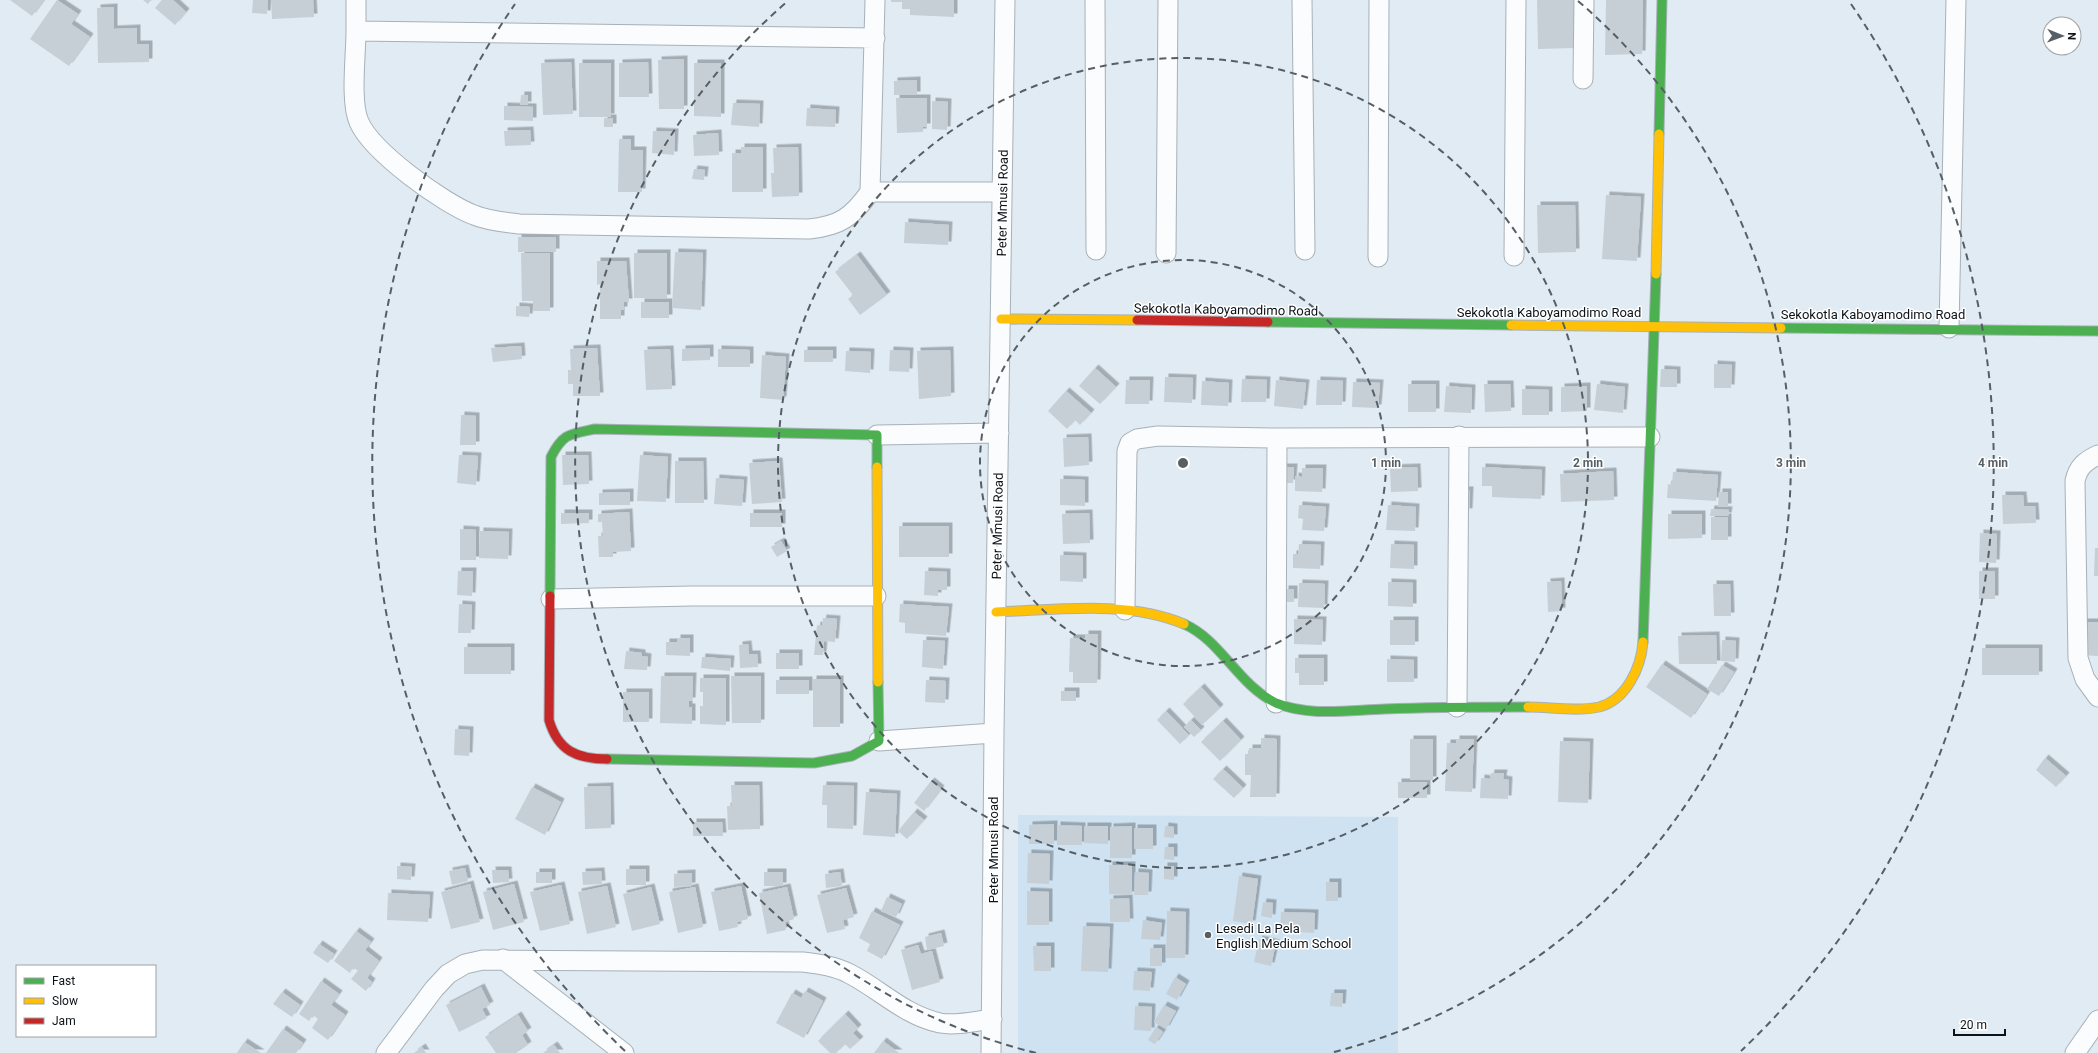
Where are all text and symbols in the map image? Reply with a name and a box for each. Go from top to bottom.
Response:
north arrow [2042,16,2082,56]
text: N [2065,32,2078,40]
street label: Peter Mmusi Road [994,150,1011,256]
street label: Sekokotla Kaboyamodimo Road [1134,300,1318,319]
street label: Sekokotla Kaboyamodimo Road [1457,305,1641,320]
street label: Sekokotla Kaboyamodimo Road [1781,307,1965,322]
centre of rings [1176,456,1190,470]
text: 1 min [1371,456,1401,470]
text: 2 min [1573,456,1603,470]
text: 3 min [1776,456,1806,470]
text: 4 min [1978,456,2008,470]
street label: Peter Mmusi Road [989,473,1006,579]
street label: Peter Mmusi Road [986,797,1001,903]
place label: Lesedi La Pela English Medium School [1216,921,1351,951]
marker: Lesedi La Pela English Medium School [1203,930,1213,940]
legend [16,965,156,1037]
text: Fast [52,974,75,988]
text: Slow [52,994,78,1008]
scale bar [1954,1011,2005,1037]
text: Jam [52,1014,76,1028]
text: 20 m [1960,1018,1987,1032]

